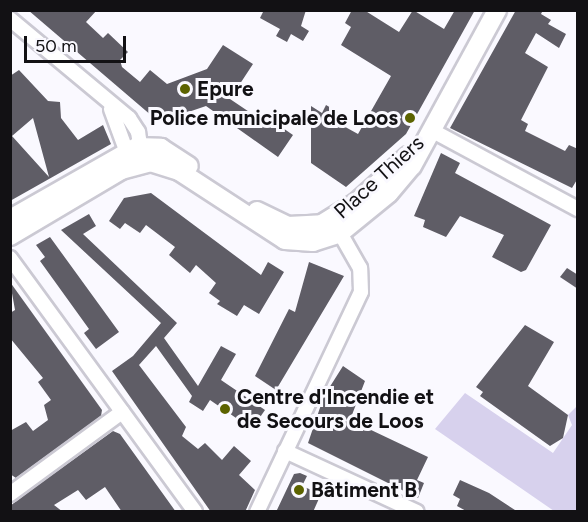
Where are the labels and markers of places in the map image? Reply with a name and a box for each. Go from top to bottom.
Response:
place label: Epure [197,76,254,102]
marker: Epure [178,82,192,96]
place label: Police municipale de Loos [150,105,398,131]
marker: Police municipale de Loos [403,111,417,125]
place label: Centre d'Incendie et de Secours de Loos [237,384,434,434]
marker: Centre d'Incendie et de Secours de Loos [218,402,232,416]
place label: Bâtiment B [311,477,417,503]
marker: Bâtiment B [292,483,306,497]

